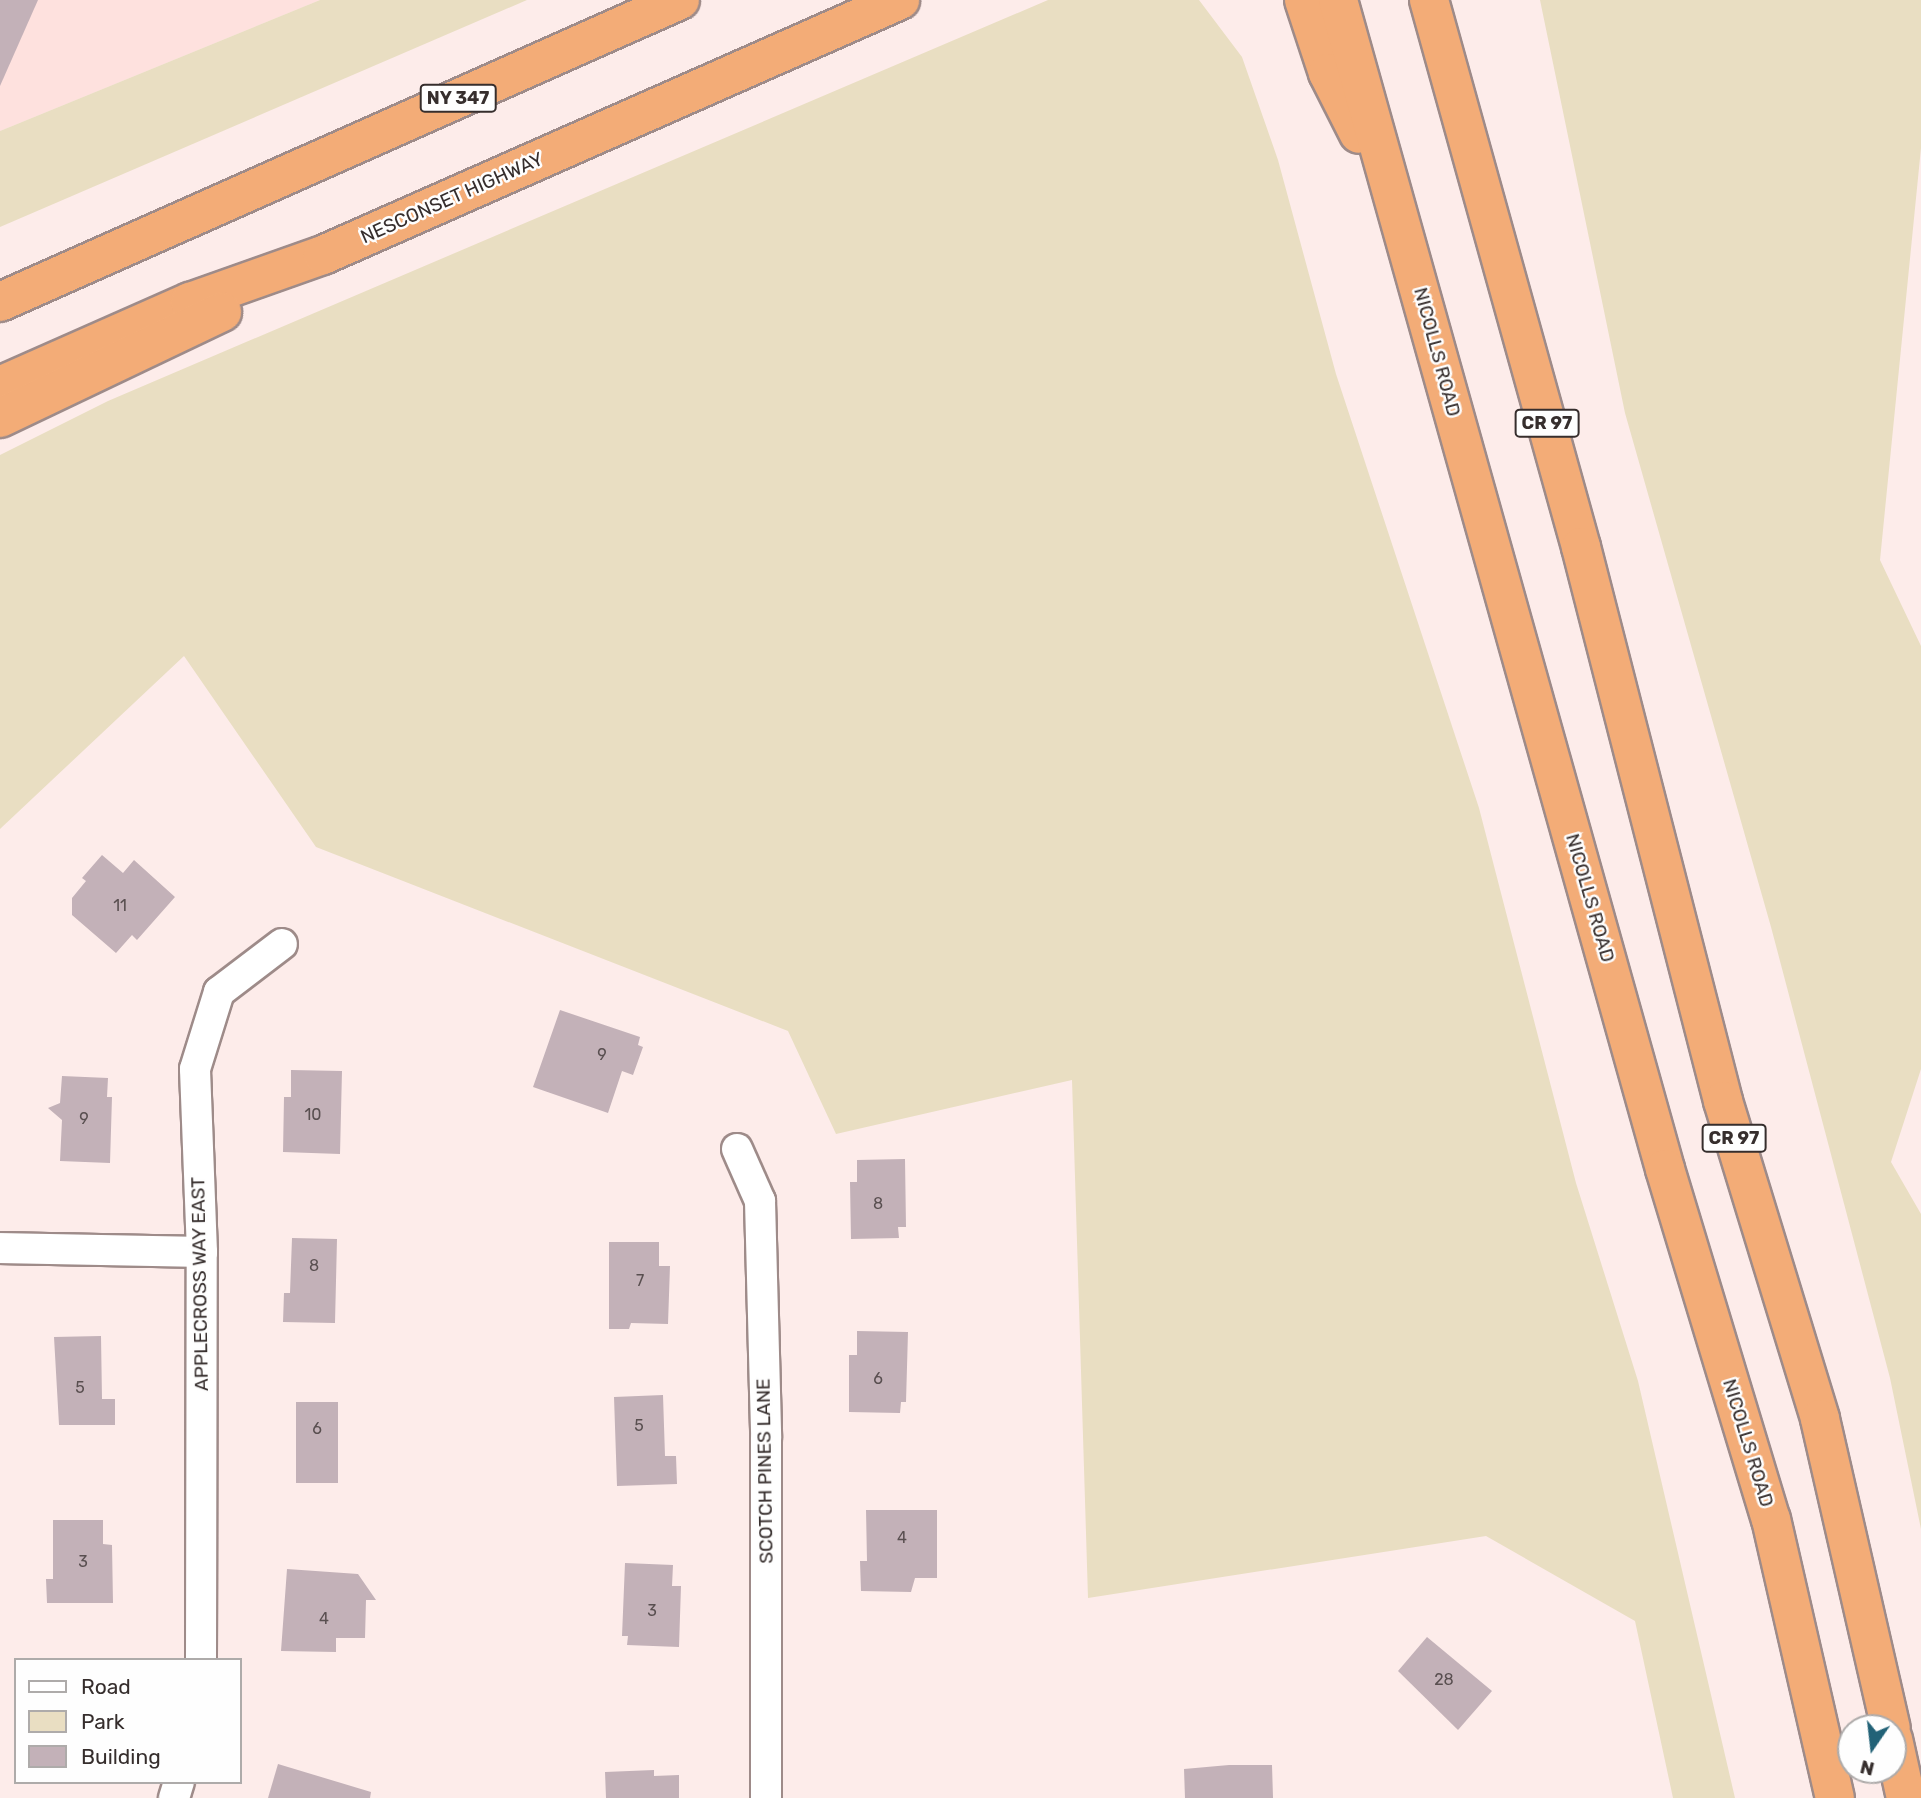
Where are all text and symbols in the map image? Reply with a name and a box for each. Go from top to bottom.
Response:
road number: NY 347 [418,84,498,113]
street label: NESCONSET HIGHWAY [357,147,547,249]
street label: NICOLLS ROAD [1409,285,1465,419]
road number: CR 97 [1514,408,1580,438]
street label: NICOLLS ROAD [1561,831,1619,965]
house number: 11 [113,896,127,916]
house number: 9 [597,1045,607,1065]
house number: 10 [304,1105,322,1125]
house number: 9 [79,1109,89,1129]
road number: CR 97 [1701,1124,1767,1153]
street label: APPLECROSS WAY EAST [187,1176,213,1392]
house number: 8 [873,1194,883,1214]
house number: 8 [309,1256,319,1276]
house number: 7 [636,1271,644,1291]
house number: 6 [873,1369,883,1389]
street label: NICOLLS ROAD [1718,1376,1778,1510]
house number: 5 [75,1378,85,1398]
street label: SCOTCH PINES LANE [752,1378,778,1564]
house number: 5 [634,1416,644,1436]
house number: 6 [312,1419,322,1439]
house number: 4 [897,1528,907,1548]
house number: 3 [78,1552,88,1572]
house number: 3 [647,1601,657,1621]
house number: 4 [319,1609,329,1629]
legend [14,1658,242,1784]
house number: 28 [1434,1670,1454,1690]
text: Road [81,1674,131,1699]
text: Park [81,1709,125,1734]
north arrow [1837,1714,1907,1784]
text: Building [81,1744,161,1769]
text: N [1858,1755,1877,1781]

